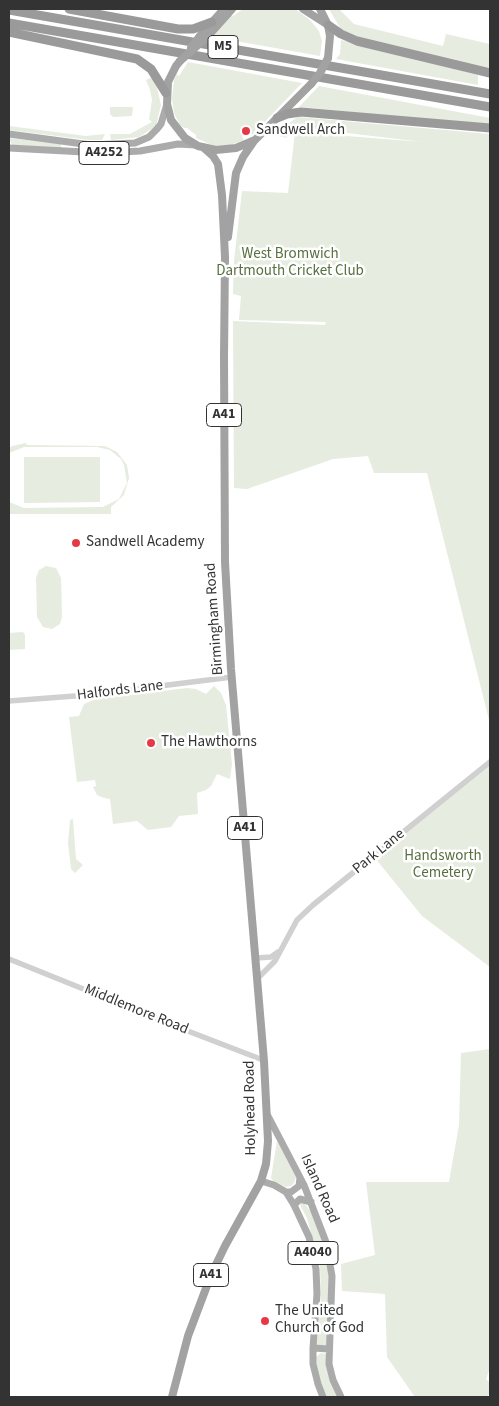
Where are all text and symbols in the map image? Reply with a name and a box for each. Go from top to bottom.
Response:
road number: M5 [208,36,238,58]
place label: Sandwell Arch [256,122,345,140]
marker: Sandwell Arch [240,125,252,137]
road number: A4252 [79,142,129,164]
park label: West Bromwich Dartmouth Cricket Club [216,246,364,281]
road number: A41 [206,404,242,426]
place label: Sandwell Academy [86,534,205,552]
marker: Sandwell Academy [70,537,82,549]
street label: Birmingham Road [202,562,228,676]
street label: Halfords Lane [76,677,164,705]
place label: The Hawthorns [161,734,257,752]
marker: The Hawthorns [145,737,157,749]
road number: A41 [228,816,262,840]
street label: Park Lane [349,826,409,878]
park label: Handsworth Cemetery [404,848,482,883]
street label: Middlemore Road [81,981,191,1039]
street label: Holyhead Road [241,1060,261,1156]
street label: Island Road [296,1152,342,1226]
road number: A4040 [288,1242,338,1264]
road number: A41 [194,1264,228,1286]
place label: The United Church of God [275,1303,364,1338]
marker: The United Church of God [259,1315,271,1327]

